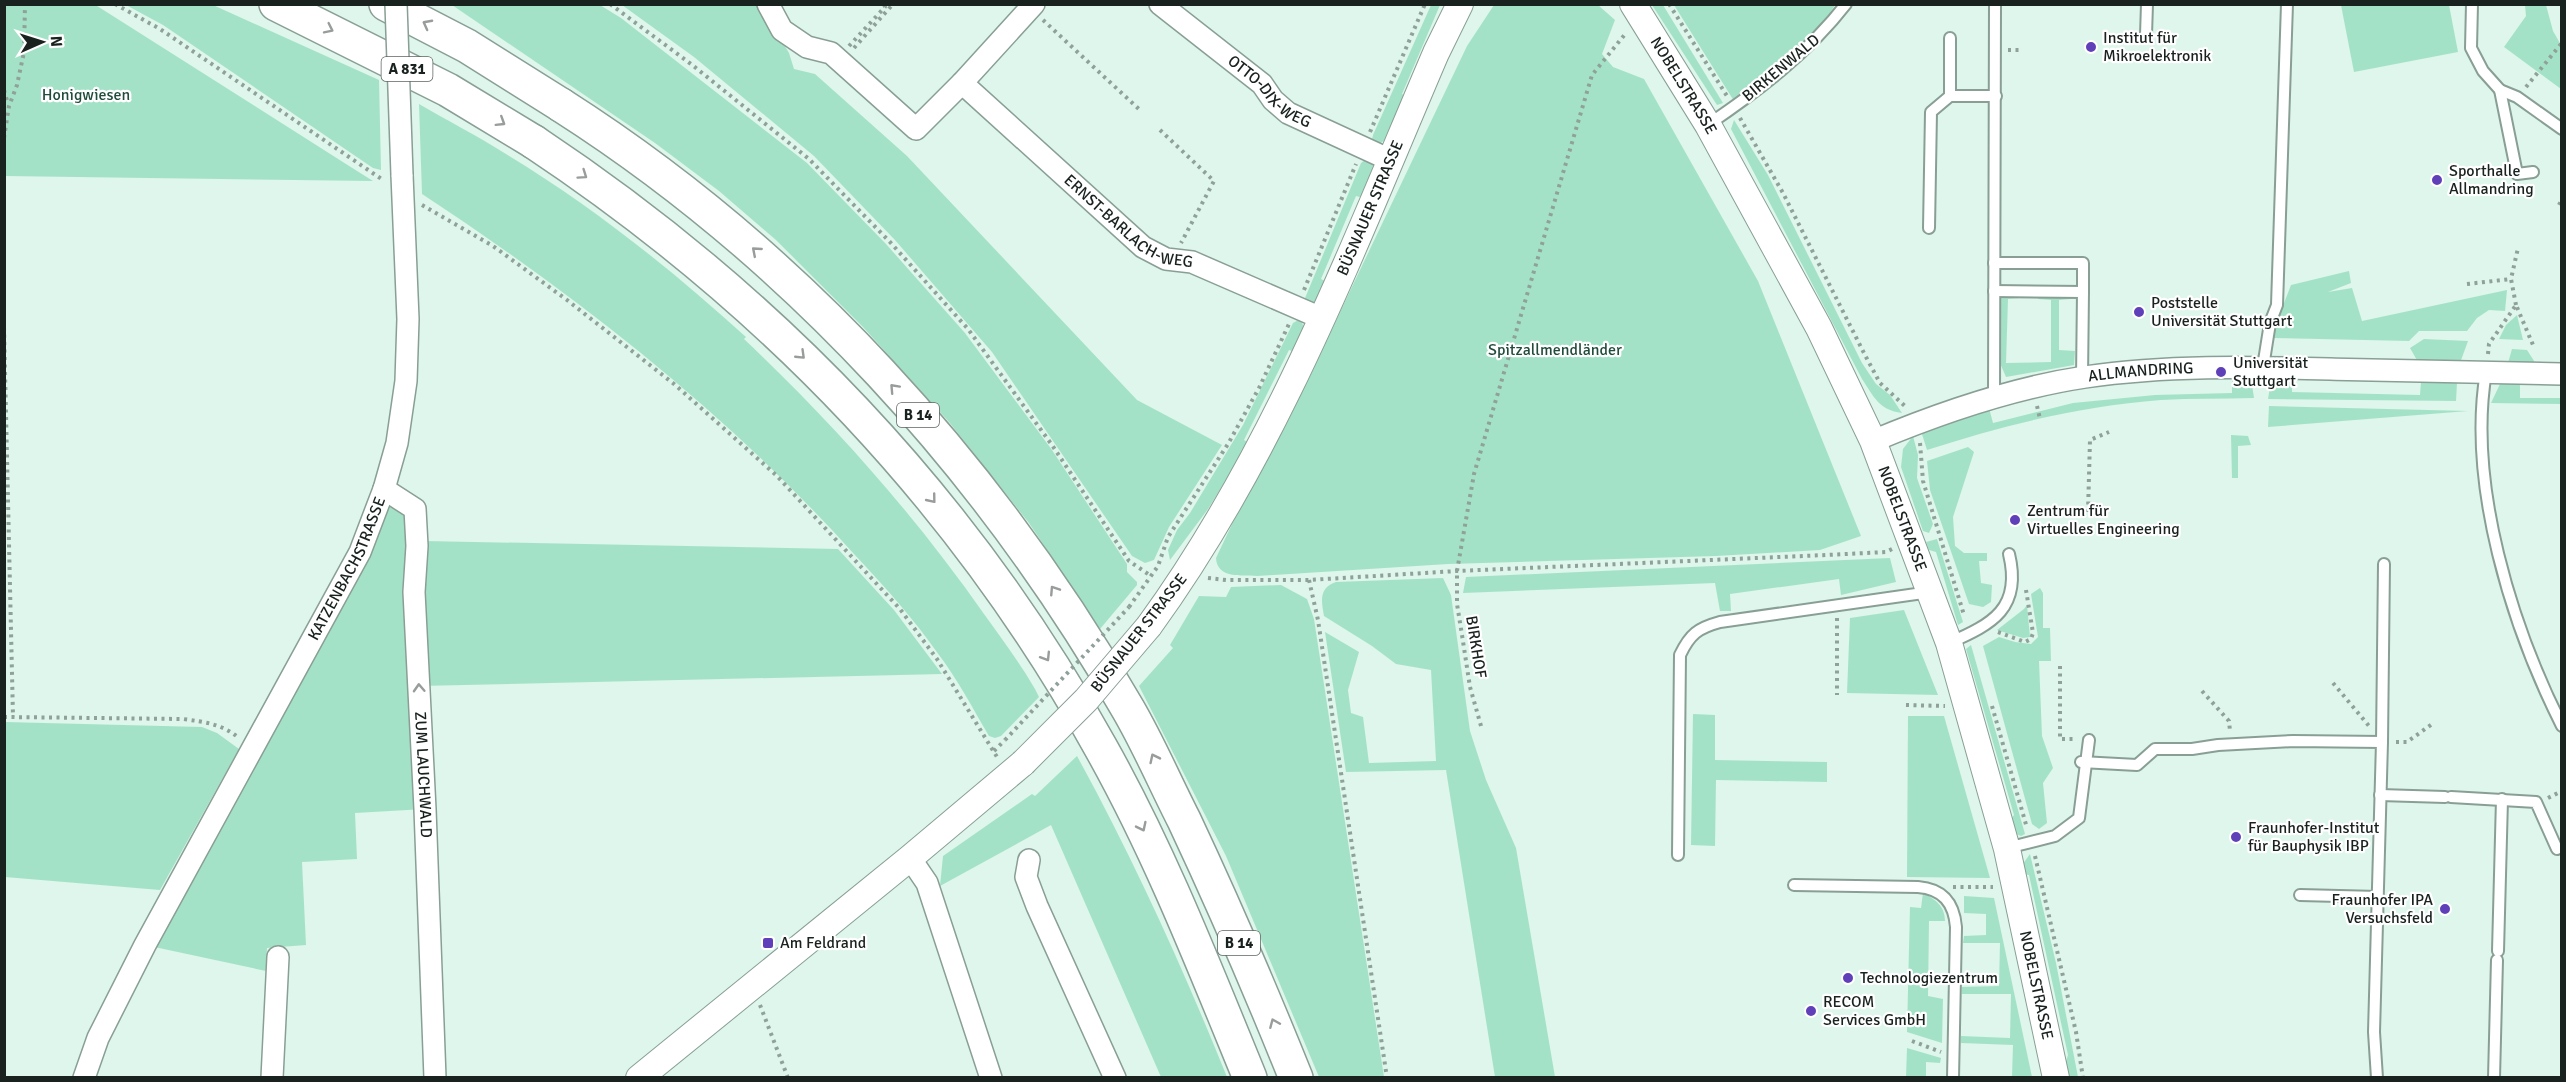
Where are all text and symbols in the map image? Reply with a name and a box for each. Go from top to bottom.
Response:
north arrow [12,12,72,72]
one-way arrow [423,20,433,31]
one-way arrow [323,22,334,34]
place label: Institut für Mikroelektronik [2103,28,2211,66]
street label: BIRKENWALD [1738,30,1824,106]
street label: NOBELSTRASSE [1646,33,1721,138]
text: N [46,35,66,47]
marker: Institut für Mikroelektronik [2084,40,2098,54]
street label: OTTO-DIX-WEG [1224,51,1314,132]
road number: A 831 [382,57,432,81]
park label: Honigwiesen [42,85,130,105]
one-way arrow [495,114,505,126]
street label: BÜSNAUER STRASSE [1332,137,1408,279]
place label: Sporthalle Allmandring [2449,161,2534,199]
one-way arrow [576,168,587,179]
street label: ERNST-BARLACH-WEG [1060,170,1194,272]
marker: Sporthalle Allmandring [2430,173,2444,187]
one-way arrow [752,247,763,258]
place label: Poststelle Universität Stuttgart [2151,293,2293,331]
marker: Poststelle Universität Stuttgart [2132,305,2146,319]
park label: Spitzallmendländer [1488,340,1622,360]
one-way arrow [793,348,804,359]
place label: Universität Stuttgart [2233,353,2308,391]
street label: ALLMANDRING [2087,358,2194,386]
marker: Universität Stuttgart [2214,365,2228,379]
one-way arrow [890,385,901,395]
road number: B 14 [897,403,939,427]
street label: NOBELSTRASSE [1873,463,1931,574]
one-way arrow [925,492,936,503]
street label: KATZENBACHSTRASSE [304,494,390,644]
place label: Zentrum für Virtuelles Engineering [2027,501,2180,539]
marker: Zentrum für Virtuelles Engineering [2008,513,2022,527]
street label: BÜSNAUER STRASSE [1086,570,1192,696]
one-way arrow [1050,586,1062,596]
street label: BIRKHOF [1461,614,1491,680]
one-way arrow [1038,651,1050,661]
one-way arrow [412,683,425,692]
street label: ZUM LAUCHWALD [410,711,436,838]
one-way arrow [1150,753,1161,764]
place label: Fraunhofer-Institut für Bauphysik IBP [2248,818,2380,856]
one-way arrow [1134,821,1146,832]
marker: Fraunhofer-Institut für Bauphysik IBP [2229,830,2243,844]
place label: Fraunhofer IPA Versuchsfeld [2332,890,2433,928]
marker: Fraunhofer IPA Versuchsfeld [2438,902,2452,916]
street label: NOBELSTRASSE [2015,929,2058,1041]
road number: B 14 [1218,931,1260,955]
place label: Am Feldrand [780,933,866,953]
marker: Am Feldrand [761,936,775,950]
place label: Technologiezentrum [1860,968,1998,988]
marker: Technologiezentrum [1841,971,1855,985]
place label: RECOM Services GmbH [1823,992,1926,1030]
marker: RECOM Services GmbH [1804,1004,1818,1018]
one-way arrow [1269,1019,1281,1030]

